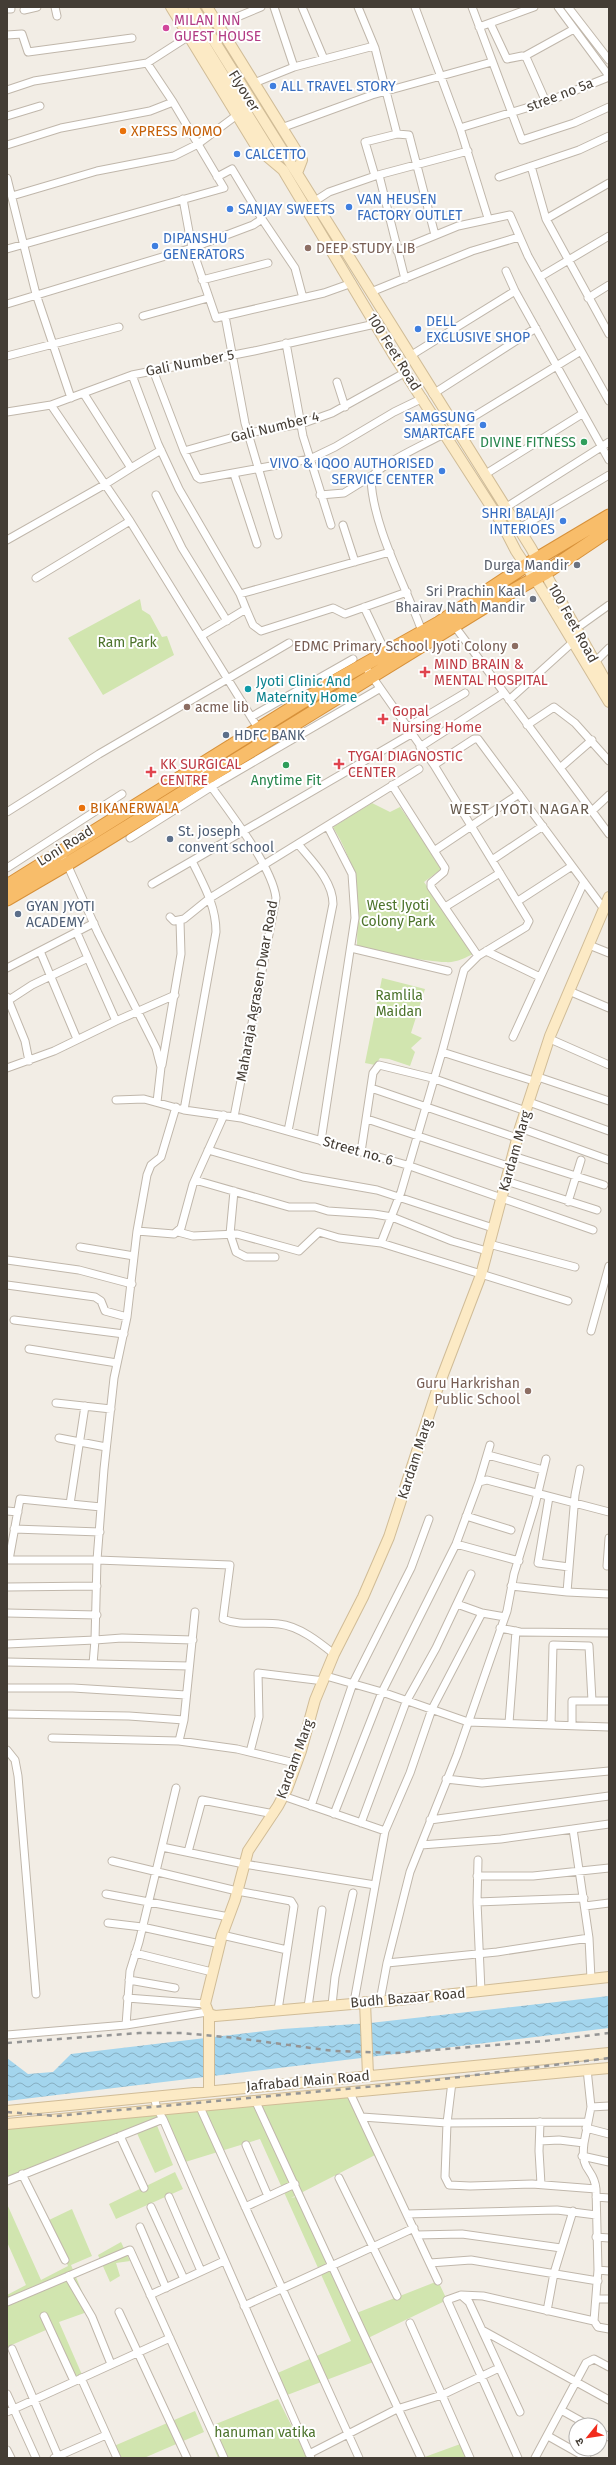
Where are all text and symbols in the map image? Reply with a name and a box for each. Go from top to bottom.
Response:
place label: MILAN INN GUEST HOUSE [174,12,261,45]
marker: MILAN INN GUEST HOUSE [161,23,171,33]
street label: Flyover [225,67,264,115]
street label: stree no 5a [524,74,596,116]
place label: ALL TRAVEL STORY [281,78,396,95]
marker: ALL TRAVEL STORY [268,81,278,91]
place label: XPRESS MOMO [131,123,222,140]
marker: XPRESS MOMO [118,126,128,136]
place label: CALCETTO [245,146,306,163]
marker: CALCETTO [232,149,242,159]
place label: VAN HEUSEN FACTORY OUTLET [357,191,463,224]
place label: SANJAY SWEETS [238,201,335,218]
marker: VAN HEUSEN FACTORY OUTLET [344,202,354,212]
marker: SANJAY SWEETS [225,204,235,214]
place label: DIPANSHU GENERATORS [163,230,245,263]
place label: DEEP STUDY LIB [316,240,415,257]
marker: DIPANSHU GENERATORS [150,241,160,251]
marker: DEEP STUDY LIB [303,243,313,253]
street label: 100 Feet Road [363,310,425,394]
place label: DELL EXCLUSIVE SHOP [426,313,530,346]
marker: DELL EXCLUSIVE SHOP [413,324,423,334]
street label: Gali Number 5 [144,346,236,380]
street label: Gali Number 4 [229,408,321,446]
place label: SAMGSUNG SMARTCAFE [403,409,475,442]
marker: SAMGSUNG SMARTCAFE [478,420,488,430]
place label: DIVINE FITNESS [480,434,576,451]
marker: DIVINE FITNESS [579,437,589,447]
place label: VIVO & IQOO AUTHORISED SERVICE CENTER [270,455,435,488]
marker: VIVO & IQOO AUTHORISED SERVICE CENTER [437,466,447,476]
place label: SHRI BALAJI INTERIOES [482,505,555,538]
marker: SHRI BALAJI INTERIOES [558,516,568,526]
place label: Durga Mandir [484,557,570,574]
marker: Durga Mandir [572,560,582,570]
street label: 100 Feet Road [544,580,602,666]
place label: Sri Prachin Kaal Bhairav Nath Mandir [395,583,526,616]
marker: Sri Prachin Kaal Bhairav Nath Mandir [528,594,538,604]
park label: Ram Park [97,634,157,651]
place label: EDMC Primary School Jyoti Colony [294,638,507,655]
marker: EDMC Primary School Jyoti Colony [510,641,520,651]
place label: MIND BRAIN & MENTAL HOSPITAL [434,656,548,689]
marker: MIND BRAIN & MENTAL HOSPITAL [419,666,431,678]
place label: Jyoti Clinic And Maternity Home [256,673,357,706]
marker: Jyoti Clinic And Maternity Home [243,684,253,694]
place label: acme lib [195,699,249,716]
marker: acme lib [182,702,192,712]
place label: Gopal Nursing Home [392,703,482,736]
marker: Gopal Nursing Home [377,713,389,725]
place label: HDFC BANK [234,727,306,744]
marker: HDFC BANK [221,730,231,740]
place label: TYGAI DIAGNOSTIC CENTER [348,748,463,781]
place label: KK SURGICAL CENTRE [160,756,241,789]
marker: TYGAI DIAGNOSTIC CENTER [333,758,345,770]
marker: Anytime Fit [281,760,291,770]
marker: KK SURGICAL CENTRE [145,766,157,778]
place label: Anytime Fit [251,772,322,789]
place label: BIKANERWALA [90,800,179,817]
district label: WEST JYOTI NAGAR [450,800,590,818]
marker: BIKANERWALA [77,803,87,813]
street label: Loni Road [34,822,96,870]
place label: St. joseph convent school [178,823,274,856]
marker: St. joseph convent school [165,834,175,844]
park label: West Jyoti Colony Park [361,897,436,930]
place label: GYAN JYOTI ACADEMY [26,898,95,931]
street label: Maharaja Agrasen Dwar Road [233,899,281,1083]
marker: GYAN JYOTI ACADEMY [13,909,23,919]
park label: Ramlila Maidan [375,987,423,1020]
street label: Kardam Marg [495,1108,535,1193]
street label: Street no. 6 [321,1133,395,1169]
place label: Guru Harkrishan Public School [416,1375,520,1408]
marker: Guru Harkrishan Public School [523,1386,533,1396]
street label: Kardam Marg [394,1416,436,1501]
street label: Kardam Marg [273,1716,317,1801]
street label: Budh Bazaar Road [350,1984,466,2012]
street label: Jafrabad Main Road [246,2067,370,2095]
north arrow [568,2417,608,2457]
park label: hanuman vatika [214,2424,316,2441]
text: उ [572,2435,587,2448]

